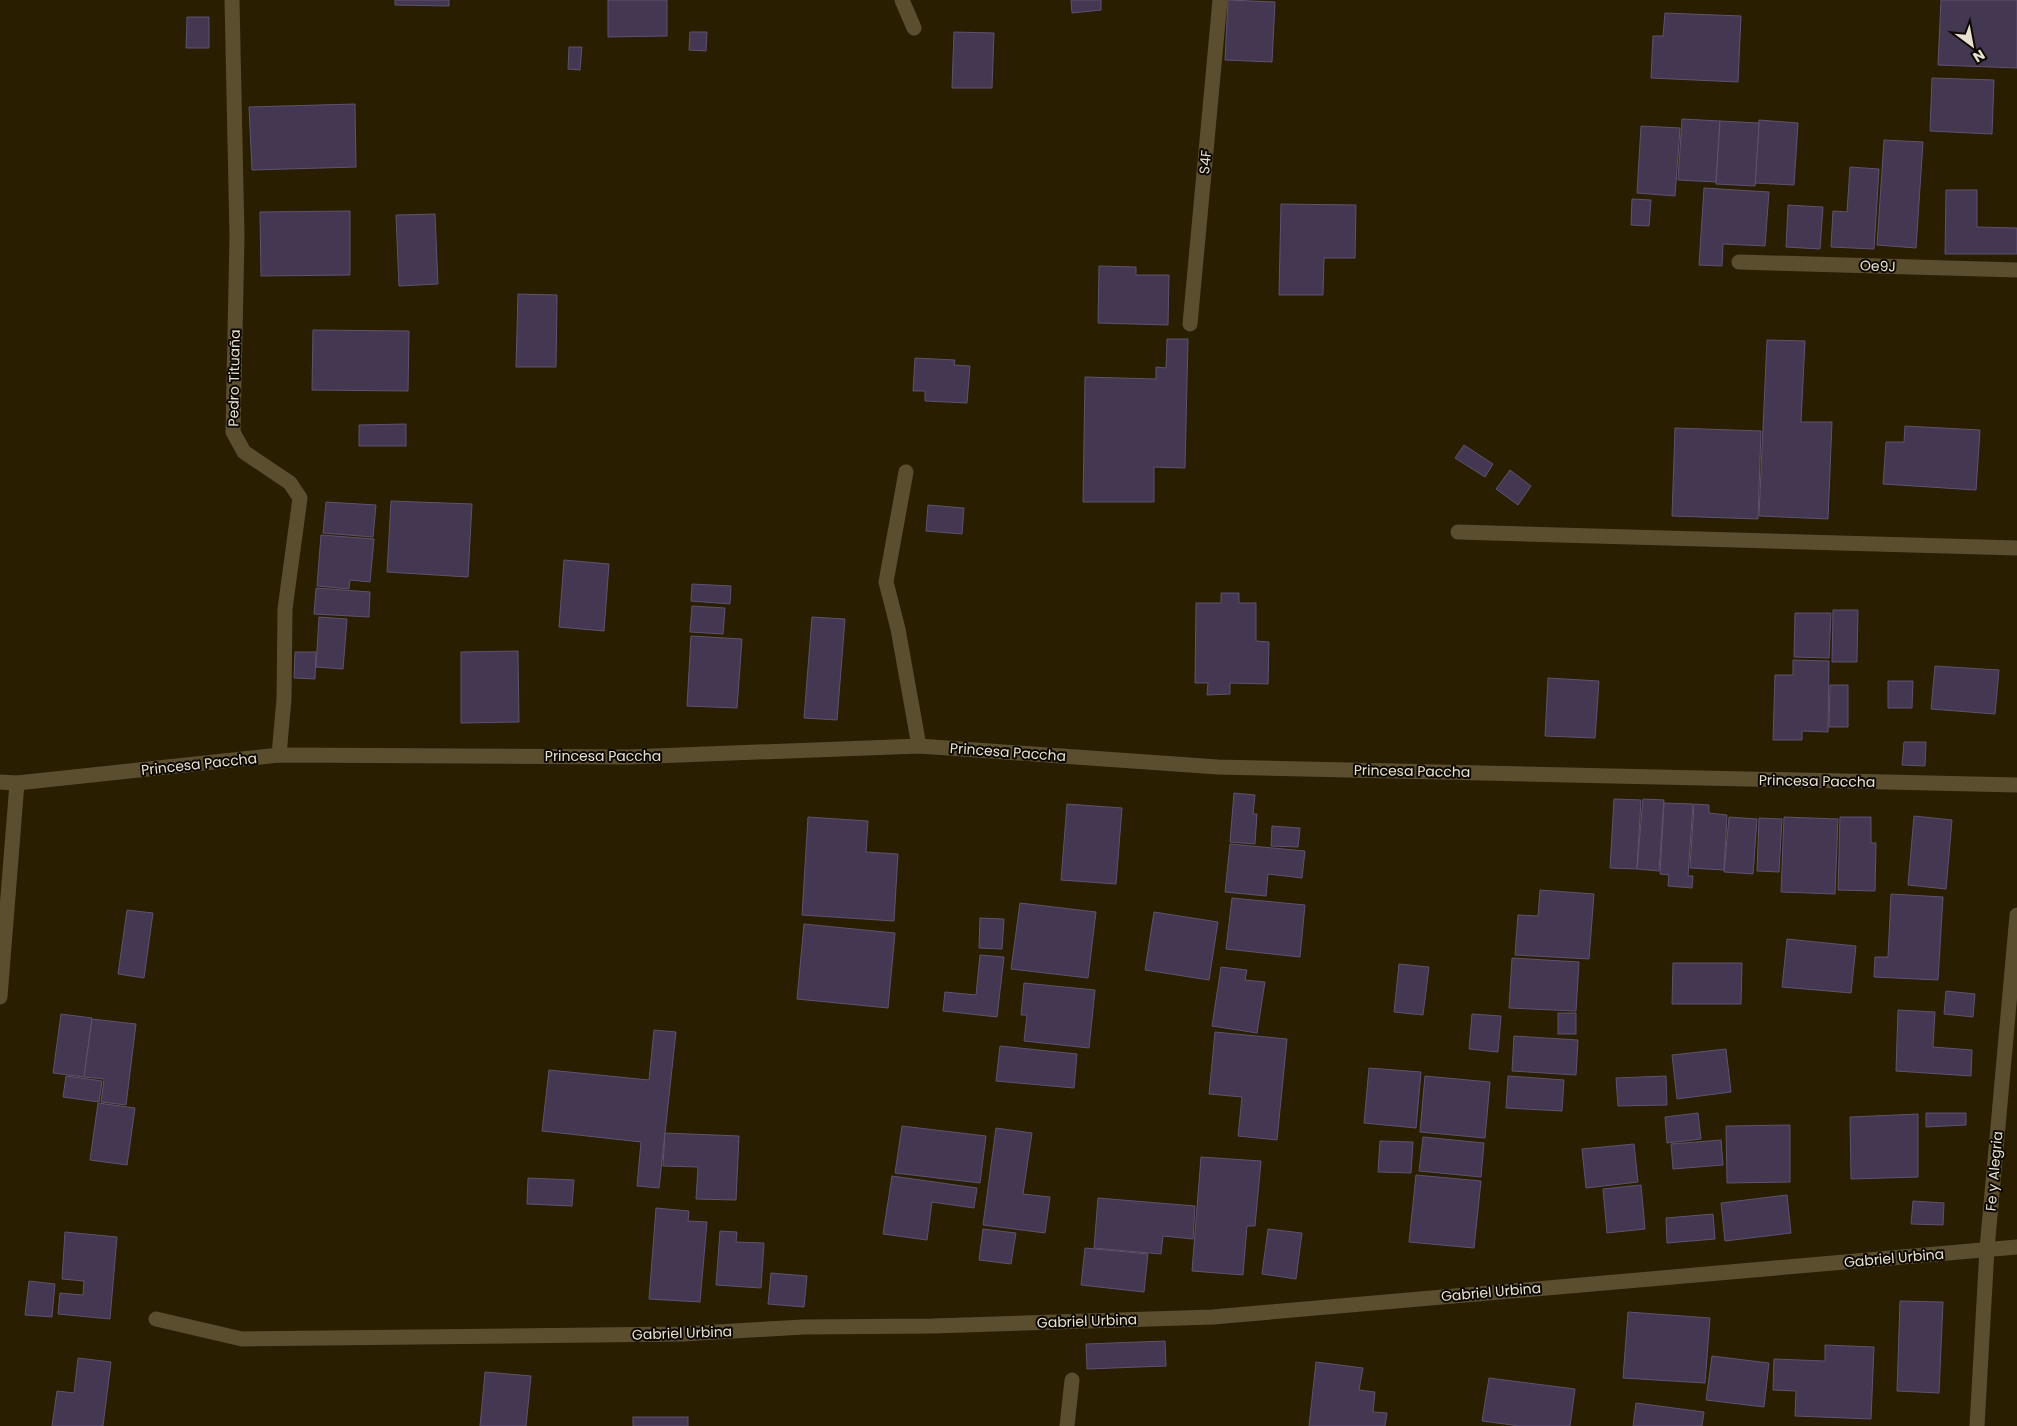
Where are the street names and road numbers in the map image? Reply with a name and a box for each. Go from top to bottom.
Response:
street label: S4F [1194,149,1216,175]
street label: Oe9J [1860,255,1896,277]
street label: Pedro Tituaña [223,329,245,427]
street label: Princesa Paccha [949,738,1067,766]
street label: Princesa Paccha [545,746,661,766]
street label: Princesa Paccha [140,748,258,780]
street label: Princesa Paccha [1354,760,1470,782]
street label: Princesa Paccha [1759,770,1875,792]
street label: Fe y Alegria [1981,1130,2007,1212]
street label: Gabriel Urbina [1843,1244,1945,1272]
street label: Gabriel Urbina [1440,1278,1542,1306]
street label: Gabriel Urbina [1037,1309,1137,1333]
street label: Gabriel Urbina [632,1321,732,1345]

